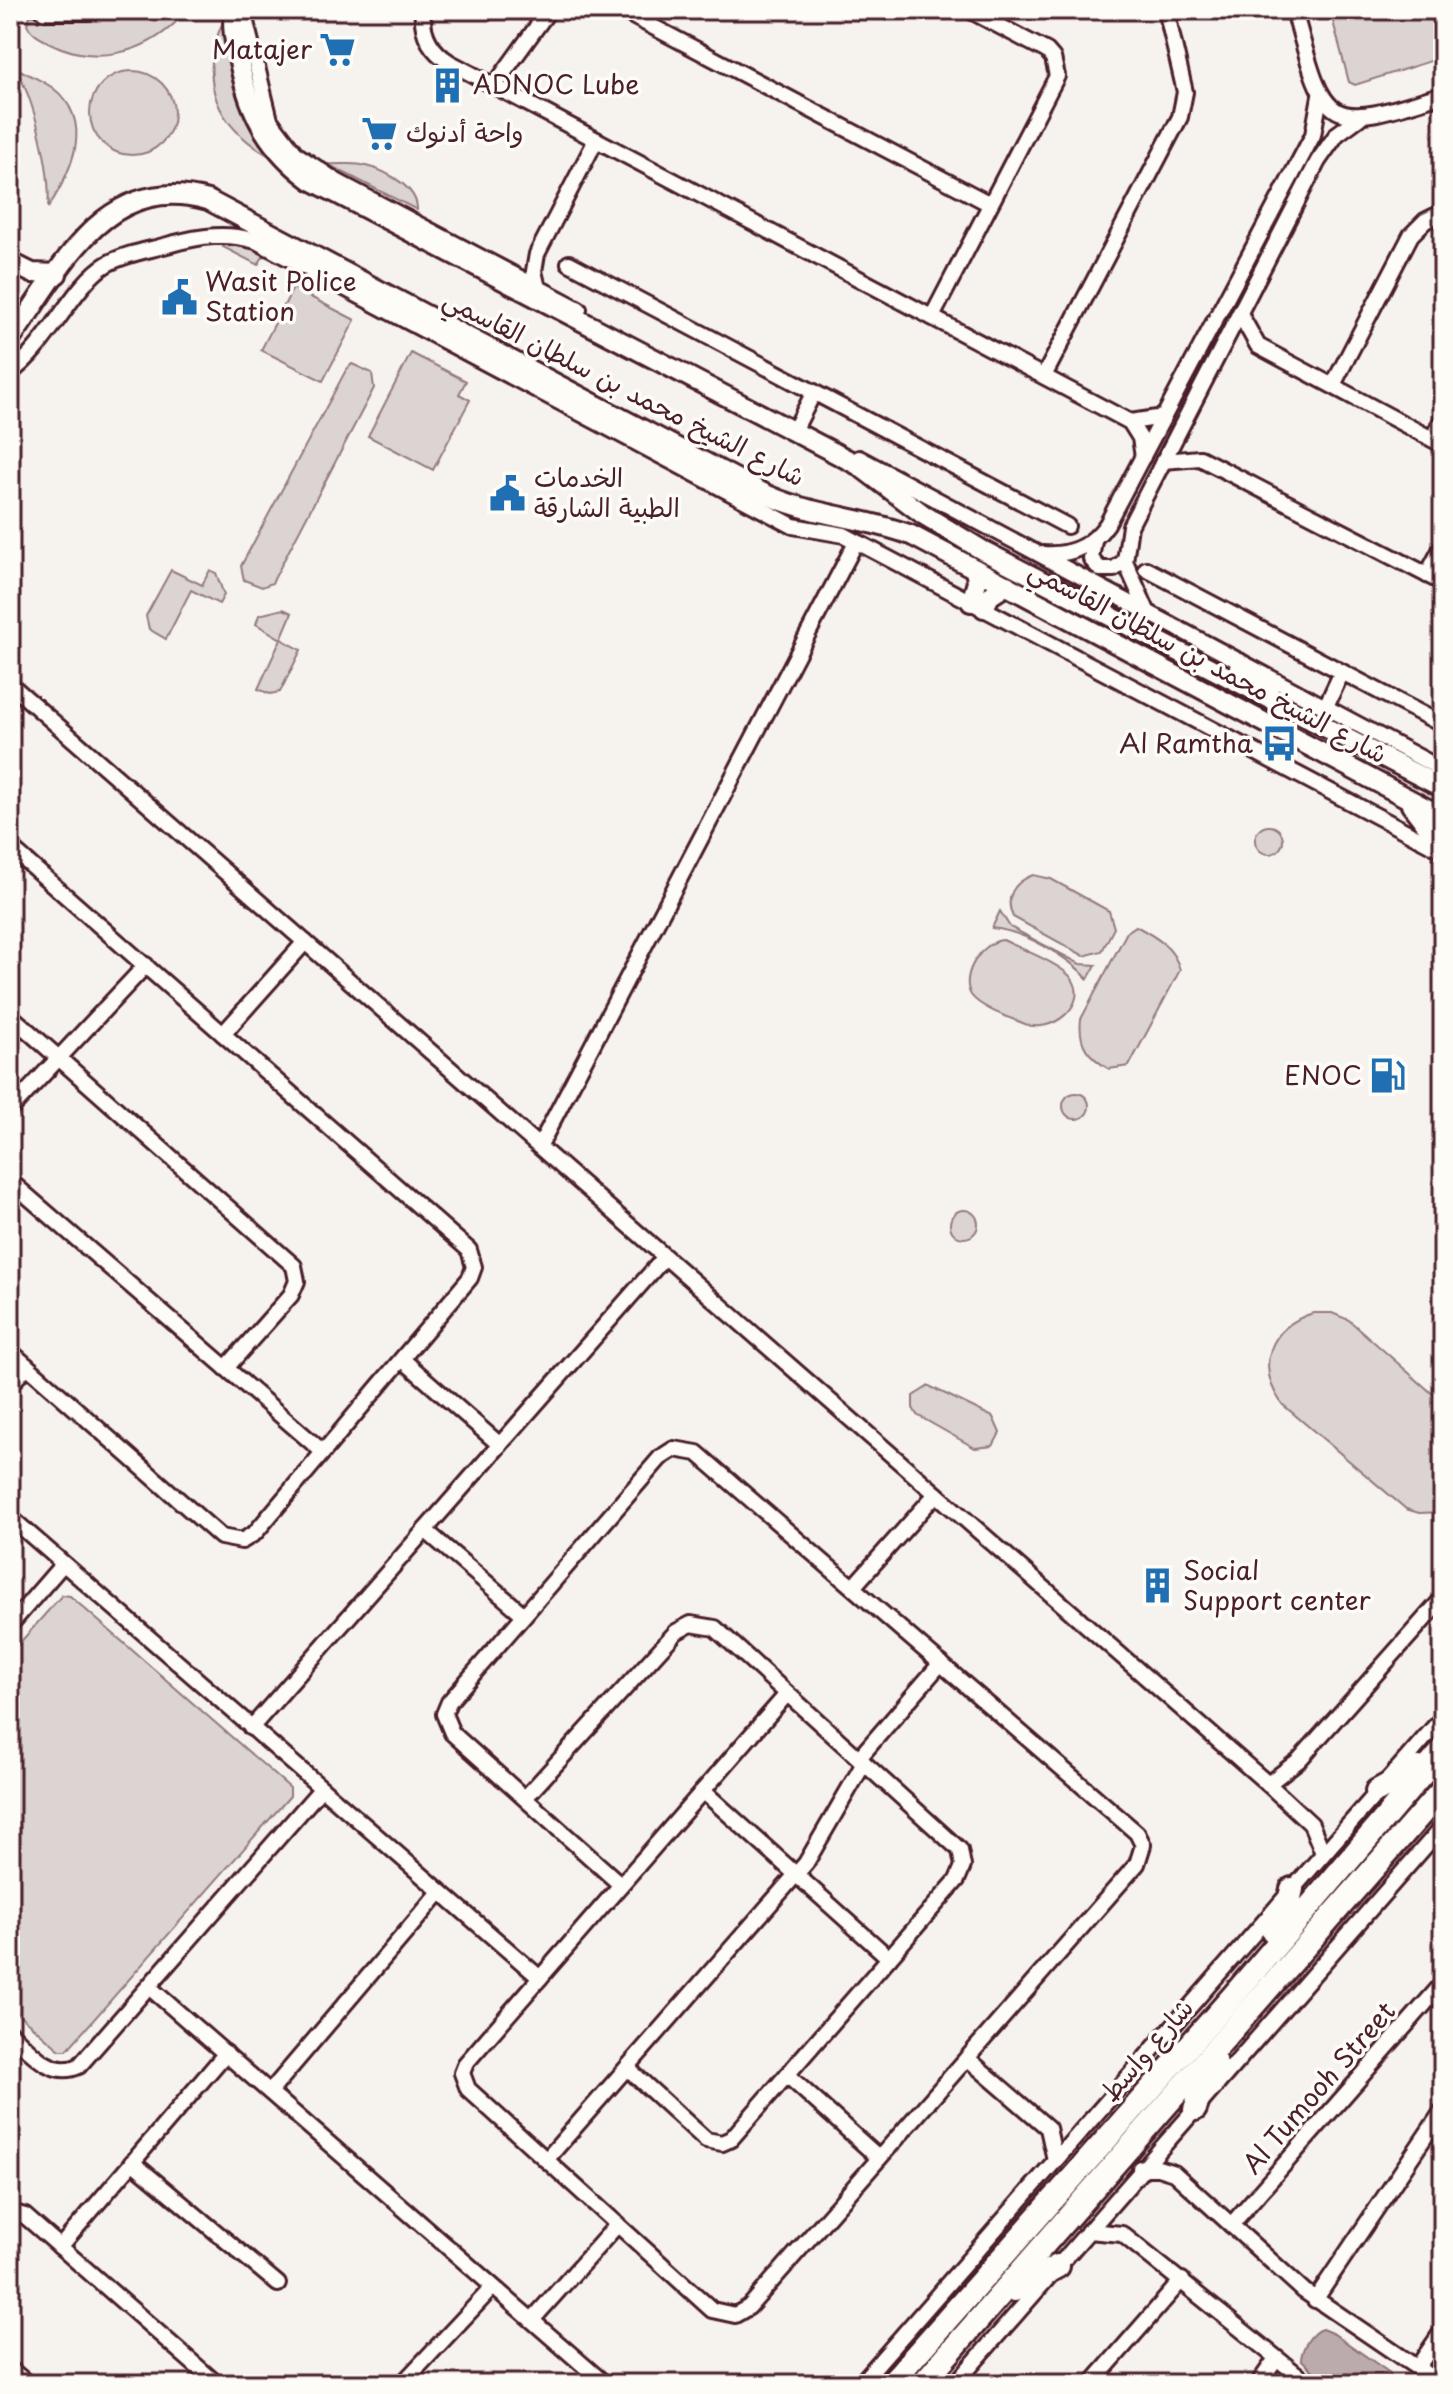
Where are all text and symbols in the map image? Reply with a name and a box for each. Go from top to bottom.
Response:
place label: Matajer [212,29,313,68]
supermarket icon: Matajer [319,31,357,69]
place label: ADNOC Lube [473,64,639,103]
building icon: ADNOC Lube [428,66,466,104]
place label: واحة أدنوك [406,112,524,151]
supermarket icon: واحة أدنوك [361,114,399,152]
place label: Wasit Police Station [205,261,357,330]
public building icon: Wasit Police Station [160,278,198,316]
street label: شارع الشيخ محمد بن سلطان القاسمي [435,278,812,500]
place label: الخدمات الطبية الشارقة [534,457,680,526]
public building icon: الخدمات الطبية الشارقة [489,474,527,512]
street label: شارع الشيخ محمد بن سلطان القاسمي [1020,549,1395,776]
place label: Al Ramtha [1119,723,1254,762]
bus stop icon: Al Ramtha [1260,725,1298,763]
place label: ENOC [1284,1055,1362,1094]
fuel station icon: ENOC [1369,1057,1407,1095]
place label: Social Support center [1183,1550,1372,1619]
building icon: Social Support center [1138,1567,1176,1605]
street label: شارع واسط [1090,1989,1202,2109]
street label: Al Tumooh Street [1232,1992,1404,2182]

